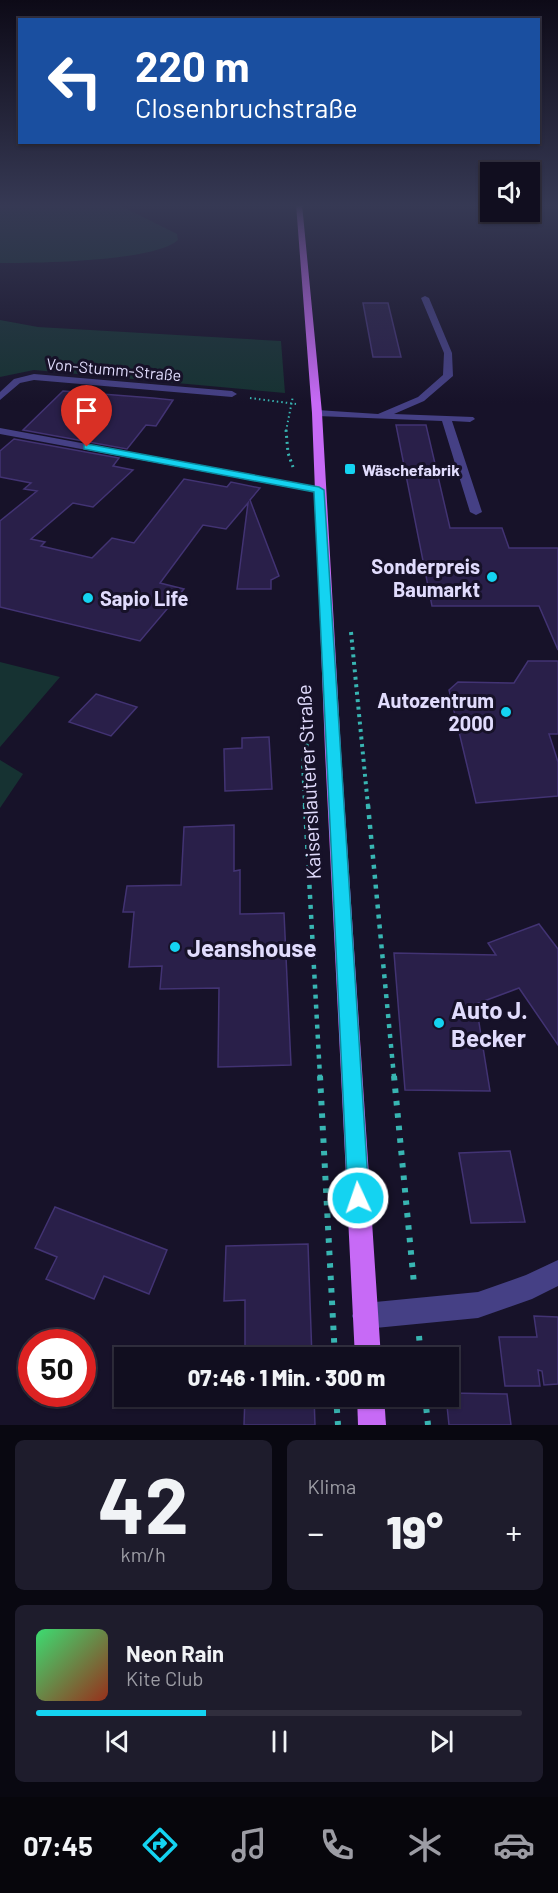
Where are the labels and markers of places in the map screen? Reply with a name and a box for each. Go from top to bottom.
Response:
pin [61,385,112,447]
place label: Wäschefabrik [362,460,460,479]
marker: Wäschefabrik [343,462,357,476]
place label: Sonderpreis Baumarkt [371,554,480,601]
marker: Sonderpreis Baumarkt [485,570,499,584]
place label: Sapio Life [100,586,189,610]
marker: Sapio Life [81,591,95,605]
place label: Autozentrum 2000 [377,688,494,735]
marker: Autozentrum 2000 [499,705,513,719]
place label: Jeanshouse [187,933,316,962]
marker: Jeanshouse [168,940,182,954]
place label: Auto J. Becker [451,995,528,1052]
marker: Auto J. Becker [432,1016,446,1030]

